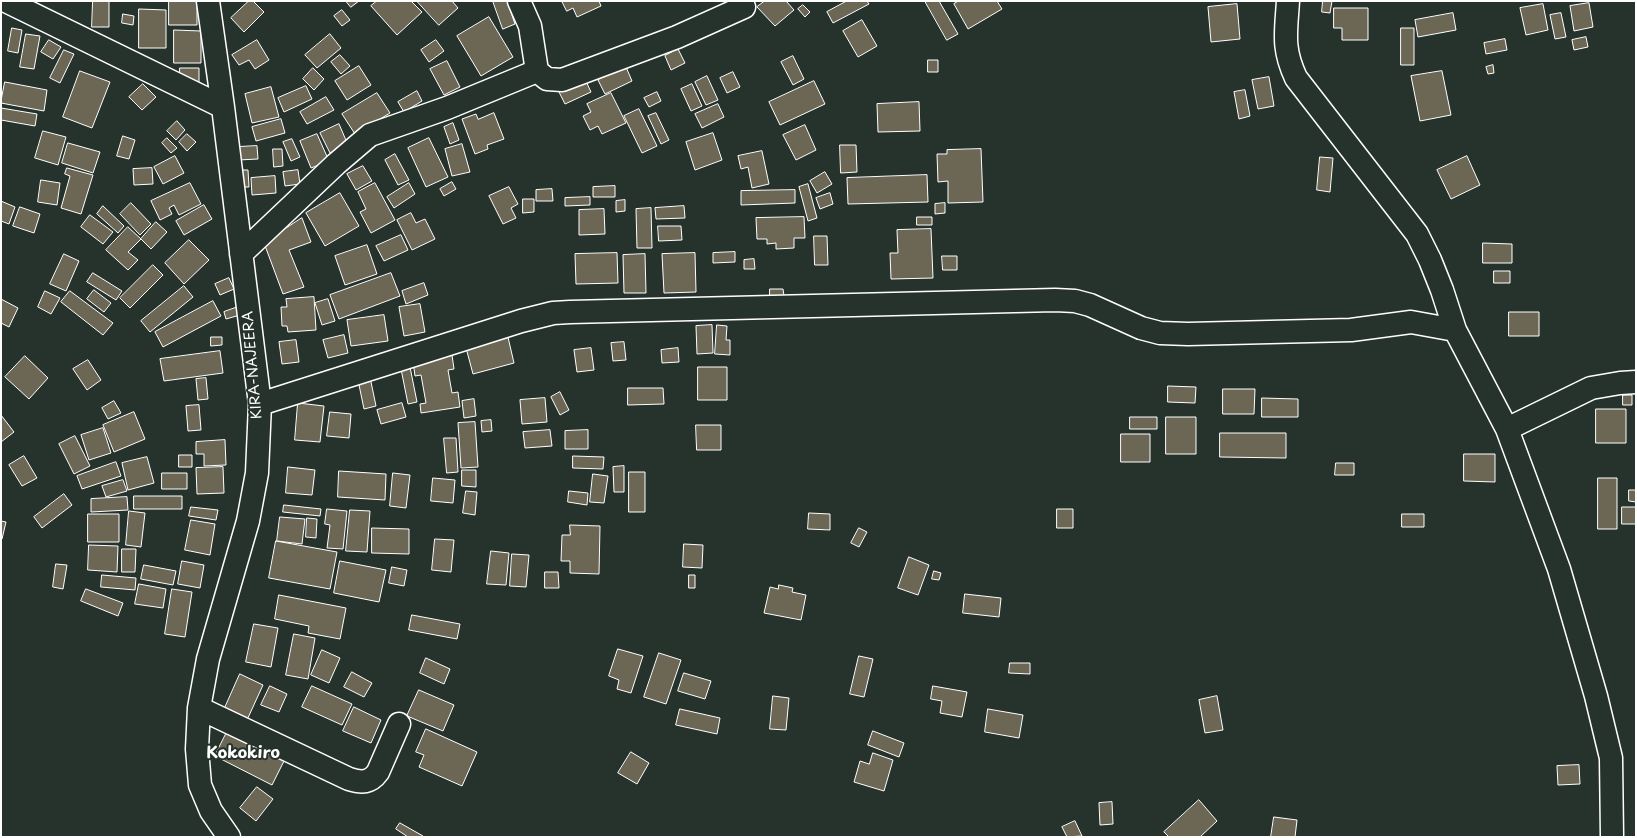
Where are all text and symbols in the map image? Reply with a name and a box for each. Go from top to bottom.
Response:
street label: KIRA-NAJEERA [240,310,266,420]
district label: Kokokiro [206,744,280,764]

